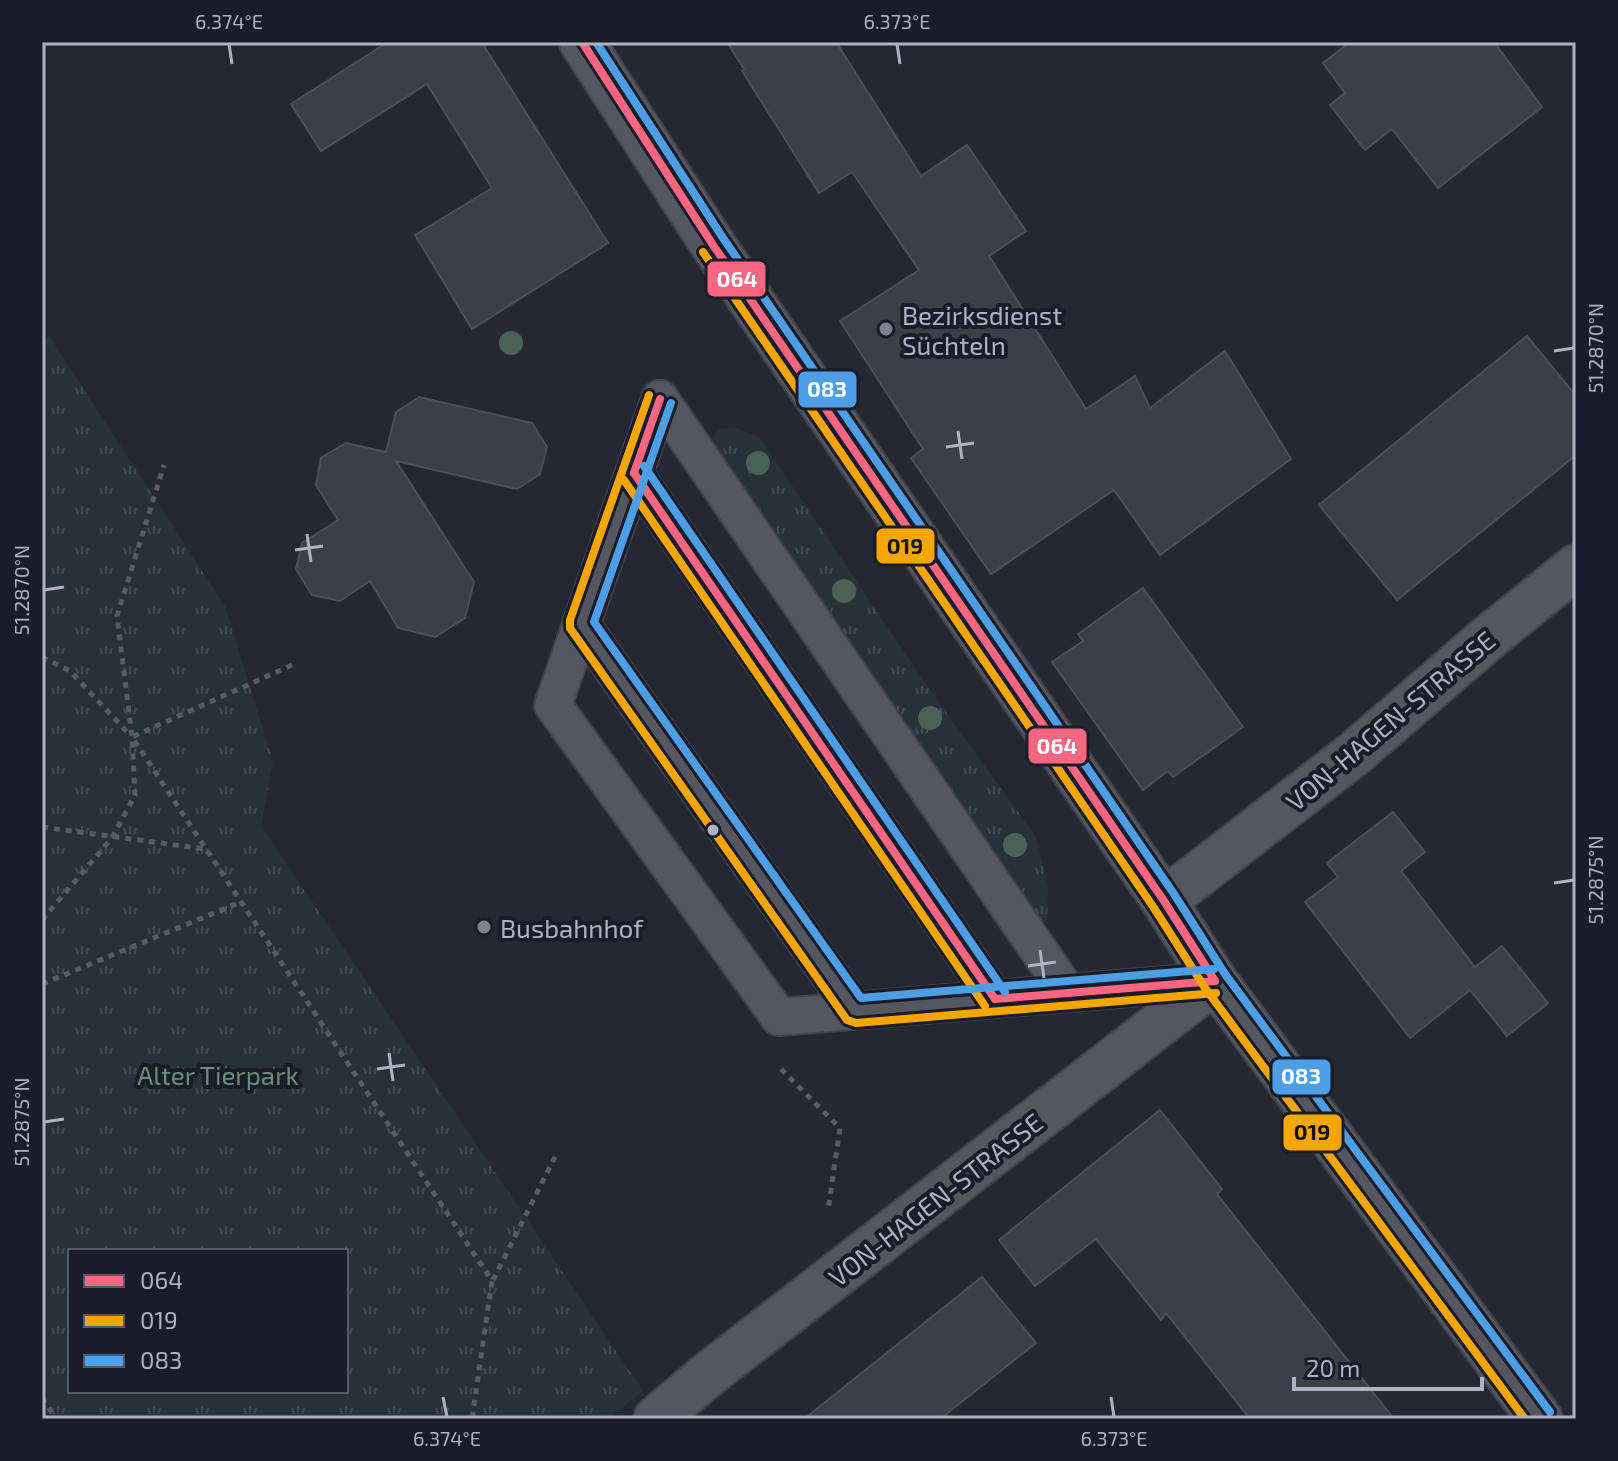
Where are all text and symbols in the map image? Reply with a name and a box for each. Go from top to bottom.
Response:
text: 6.374°E [195,9,263,33]
text: 6.373°E [864,9,930,33]
line badge: 064 [706,260,767,298]
text: 064 [717,265,757,291]
place label: Bezirksdienst Süchteln [902,299,1062,360]
text: 51.2870°N [1583,303,1607,393]
marker: Bezirksdienst Süchteln [877,320,895,338]
line badge: 083 [797,370,858,409]
text: 083 [807,375,847,401]
line badge: 019 [875,527,936,565]
text: 019 [887,532,923,558]
text: 51.2870°N [9,545,33,635]
street label: VON-HAGEN-STRASSE [1279,624,1501,816]
line badge: 064 [1027,727,1088,765]
text: 064 [1037,732,1077,758]
unlabelled marker [705,822,721,838]
text: 51.2875°N [1583,836,1607,924]
place label: Busbahnhof [500,912,644,943]
marker: Busbahnhof [475,918,493,936]
line badge: 083 [1271,1058,1332,1096]
park label: Alter Tierpark [137,1059,299,1090]
text: 083 [1281,1062,1321,1088]
text: 51.2875°N [9,1078,33,1166]
street label: VON-HAGEN-STRASSE [822,1106,1048,1292]
line badge: 019 [1282,1113,1343,1152]
text: 019 [1294,1118,1330,1144]
legend [68,1249,348,1393]
text: 064 [140,1265,183,1294]
text: 019 [140,1305,178,1334]
scale bar [1294,1341,1482,1391]
text: 083 [140,1345,182,1374]
text: 20 m [1306,1353,1360,1382]
text: 6.374°E [413,1426,481,1450]
text: 6.373°E [1081,1426,1147,1450]

